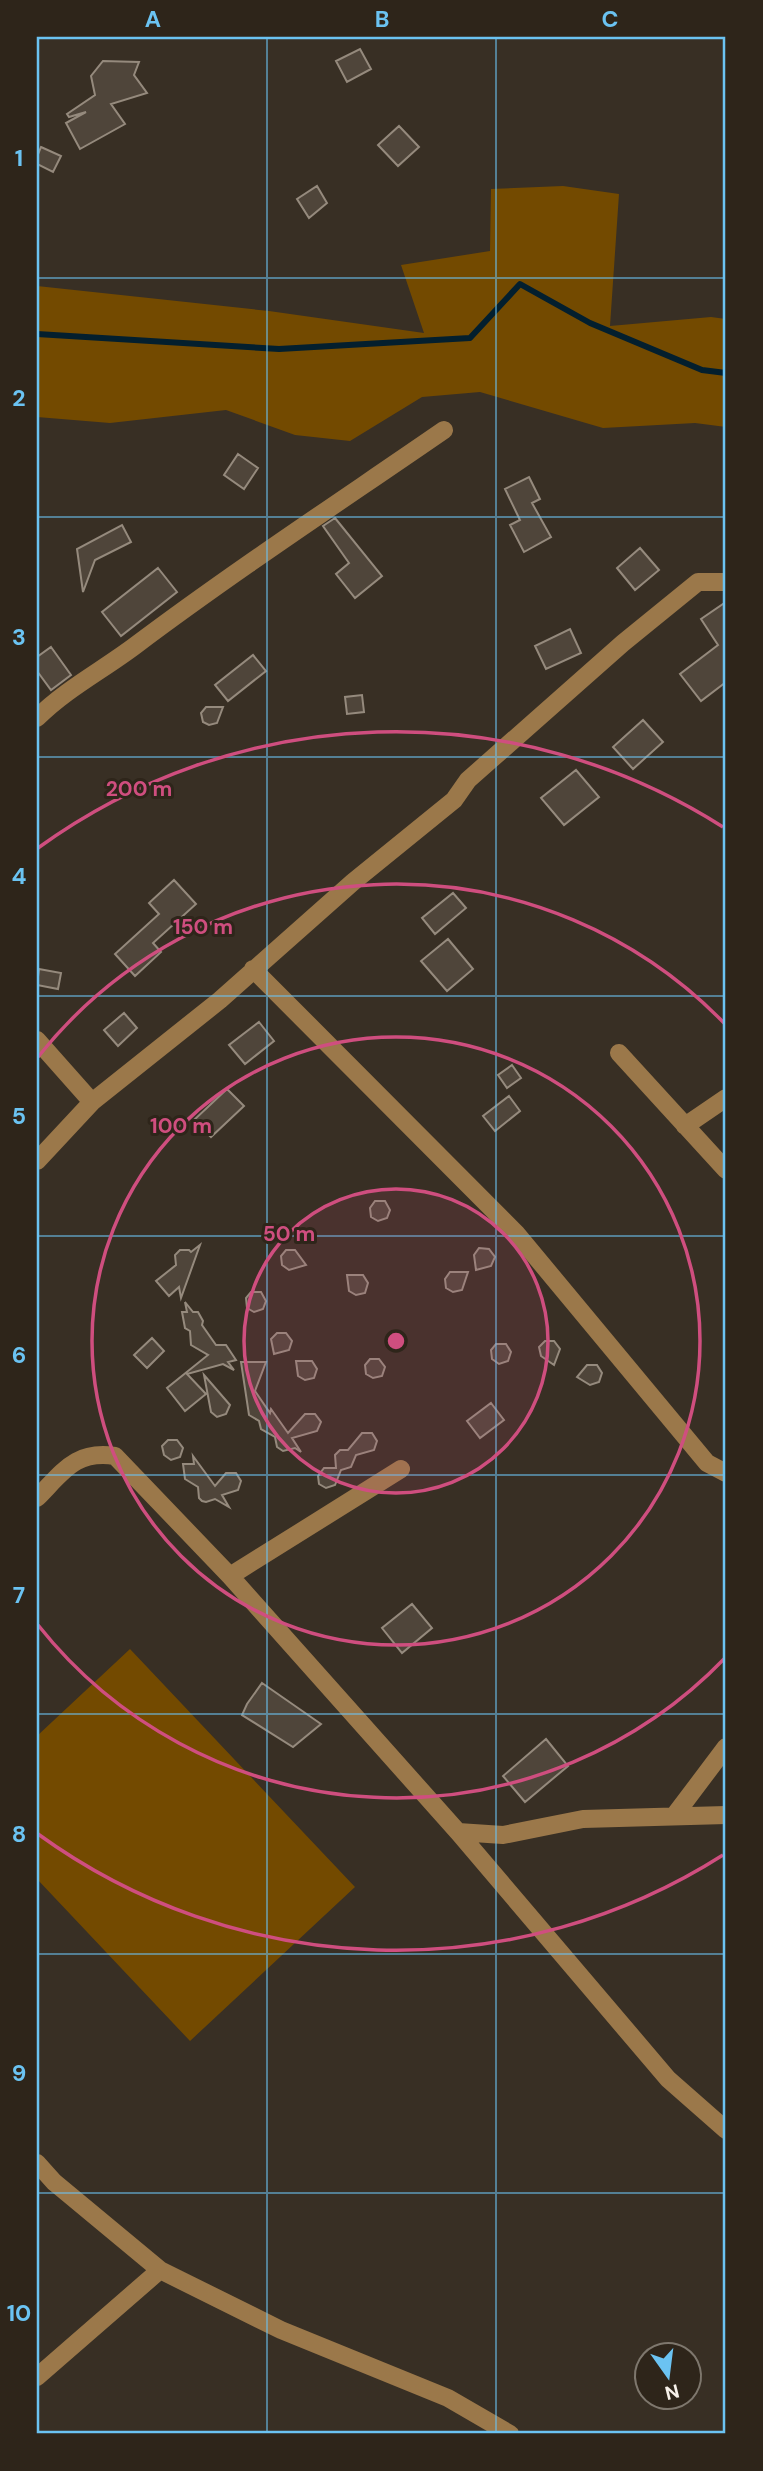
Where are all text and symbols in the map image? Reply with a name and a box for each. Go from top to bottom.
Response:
text: A [145,4,161,34]
text: B [375,4,389,34]
text: C [602,4,618,34]
text: 1 [15,143,23,173]
text: 2 [12,383,26,413]
text: 3 [12,622,26,652]
text: 200 m [106,775,172,803]
text: 4 [12,861,27,891]
text: 150 m [173,913,233,941]
text: 5 [12,1101,26,1131]
text: 100 m [150,1112,212,1140]
text: 50 m [263,1220,315,1248]
centre of rings [384,1329,408,1353]
text: 6 [12,1340,26,1370]
text: 7 [13,1580,25,1610]
text: 8 [12,1819,26,1849]
text: 9 [12,2058,26,2088]
text: 10 [7,2298,31,2328]
north arrow [634,2342,704,2412]
text: N [662,2378,682,2406]

